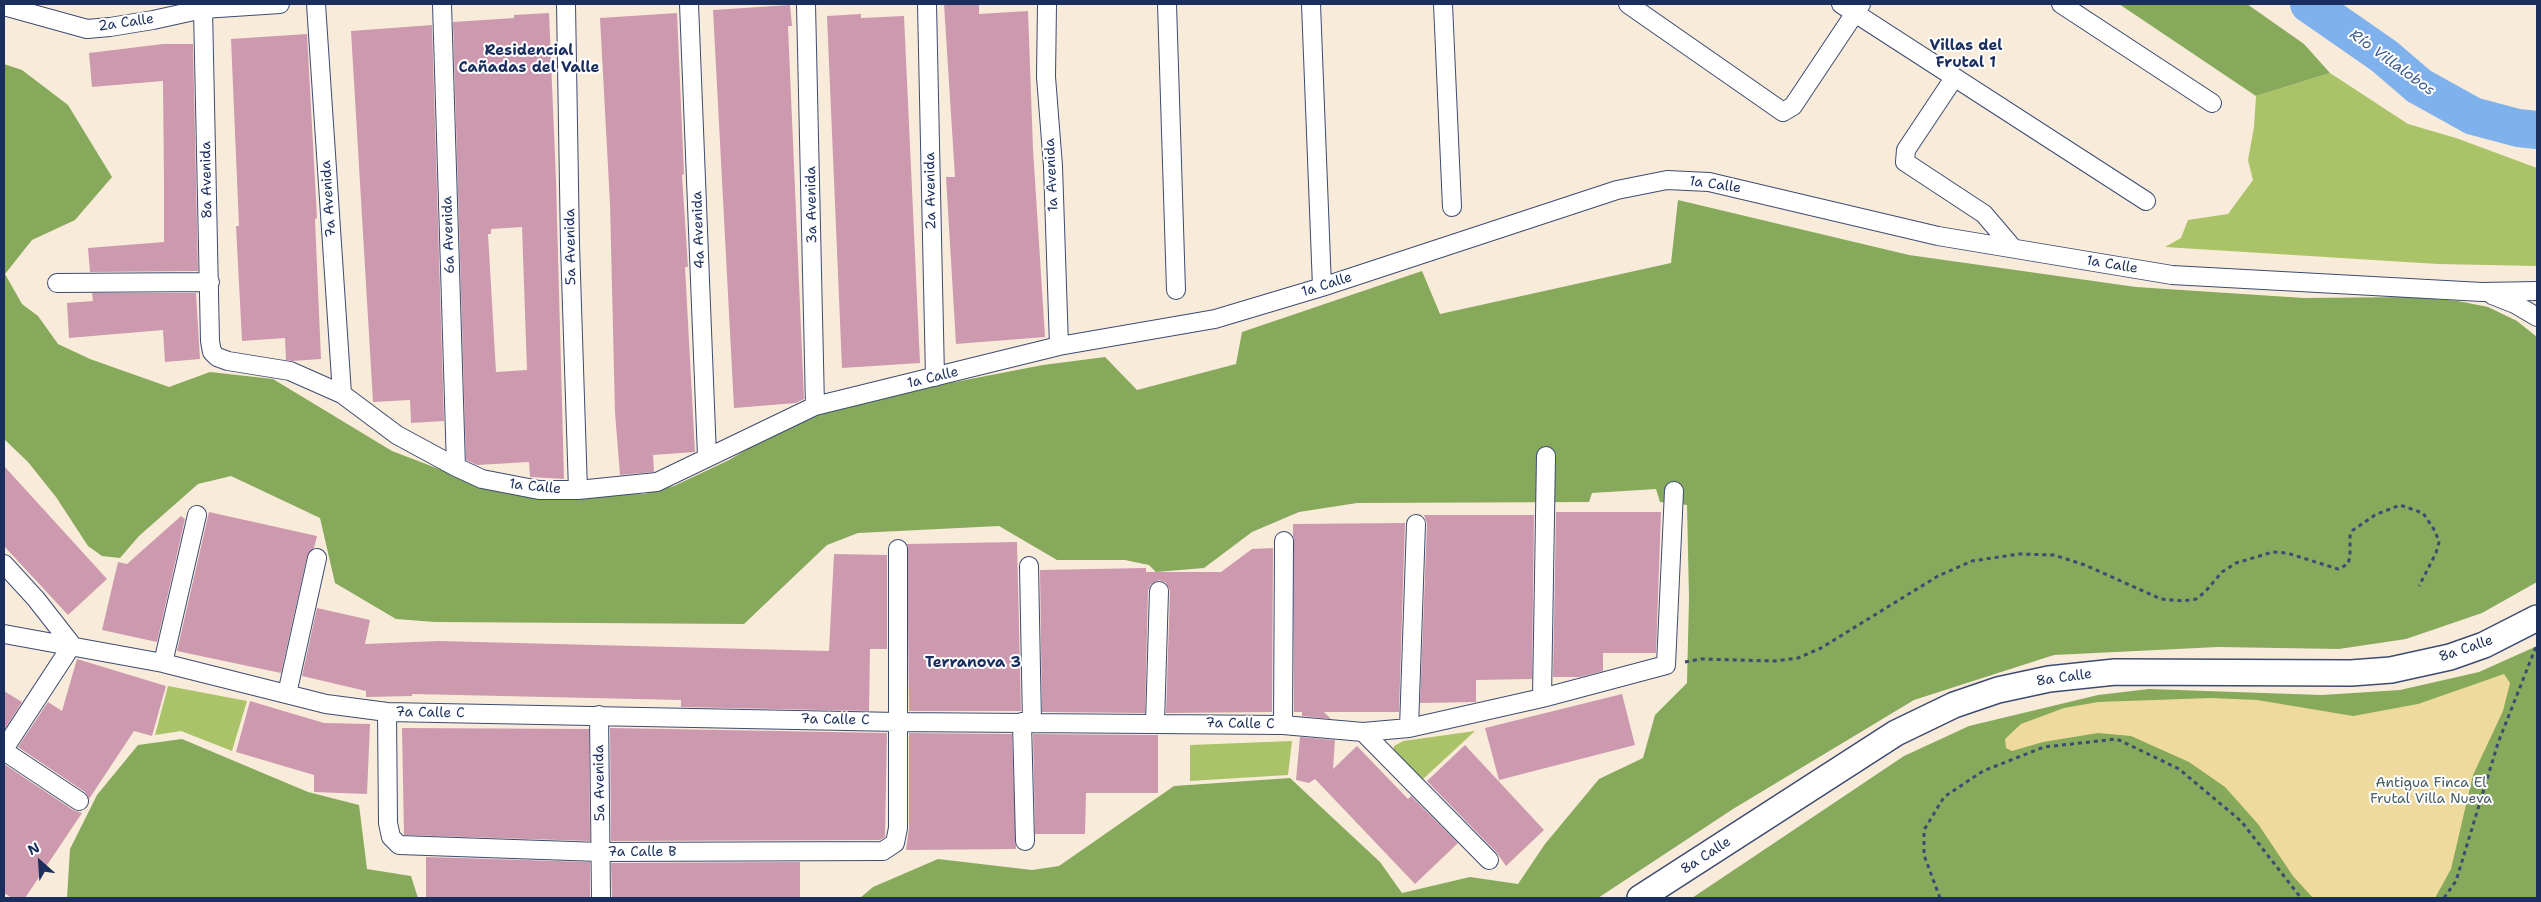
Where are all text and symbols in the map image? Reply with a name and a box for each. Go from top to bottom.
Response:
street label: 2a Calle [97,11,155,35]
water label: Río Villalobos [2346,26,2438,100]
district label: Villas del Frutal 1 [1930,37,2002,72]
district label: Residencial Cañadas del Valle [458,42,600,77]
street label: 1a Avenida [1042,138,1062,212]
street label: 8a Avenida [198,141,216,219]
street label: 2a Avenida [922,152,940,230]
street label: 7a Avenida [318,160,340,238]
street label: 3a Avenida [803,166,821,244]
street label: 1a Calle [1688,173,1742,197]
street label: 4a Avenida [689,191,709,269]
street label: 6a Avenida [439,196,459,274]
street label: 5a Avenida [562,208,580,286]
street label: 1a Calle [2085,253,2139,277]
street label: 1a Calle [1300,269,1354,301]
street label: 1a Calle [906,364,960,392]
street label: 1a Calle [508,476,562,498]
street label: 8a Calle [2437,632,2495,666]
district label: Terranova 3 [925,654,1021,672]
street label: 8a Calle [2035,666,2093,690]
street label: 7a Calle C [395,704,465,722]
street label: 7a Calle C [800,711,870,729]
street label: 7a Calle C [1205,715,1275,733]
street label: 5a Avenida [591,744,609,822]
park label: Antigua Finca El Frutal Villa Nueva [2370,775,2492,808]
street label: 8a Calle [1678,834,1734,878]
north arrow [15,837,65,887]
text: N [24,838,42,859]
street label: 7a Calle B [608,844,676,860]

